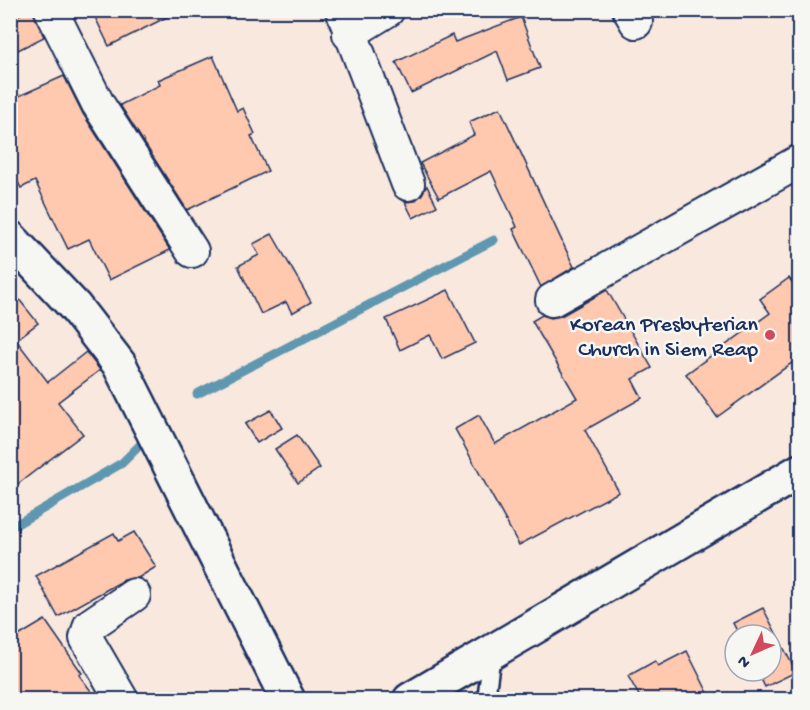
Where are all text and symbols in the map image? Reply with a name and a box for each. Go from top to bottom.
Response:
place label: Korean Presbyterian Church in Siem Reap [570,313,759,364]
marker: Korean Presbyterian Church in Siem Reap [763,328,777,342]
north arrow [723,623,783,683]
text: N [734,650,755,671]

